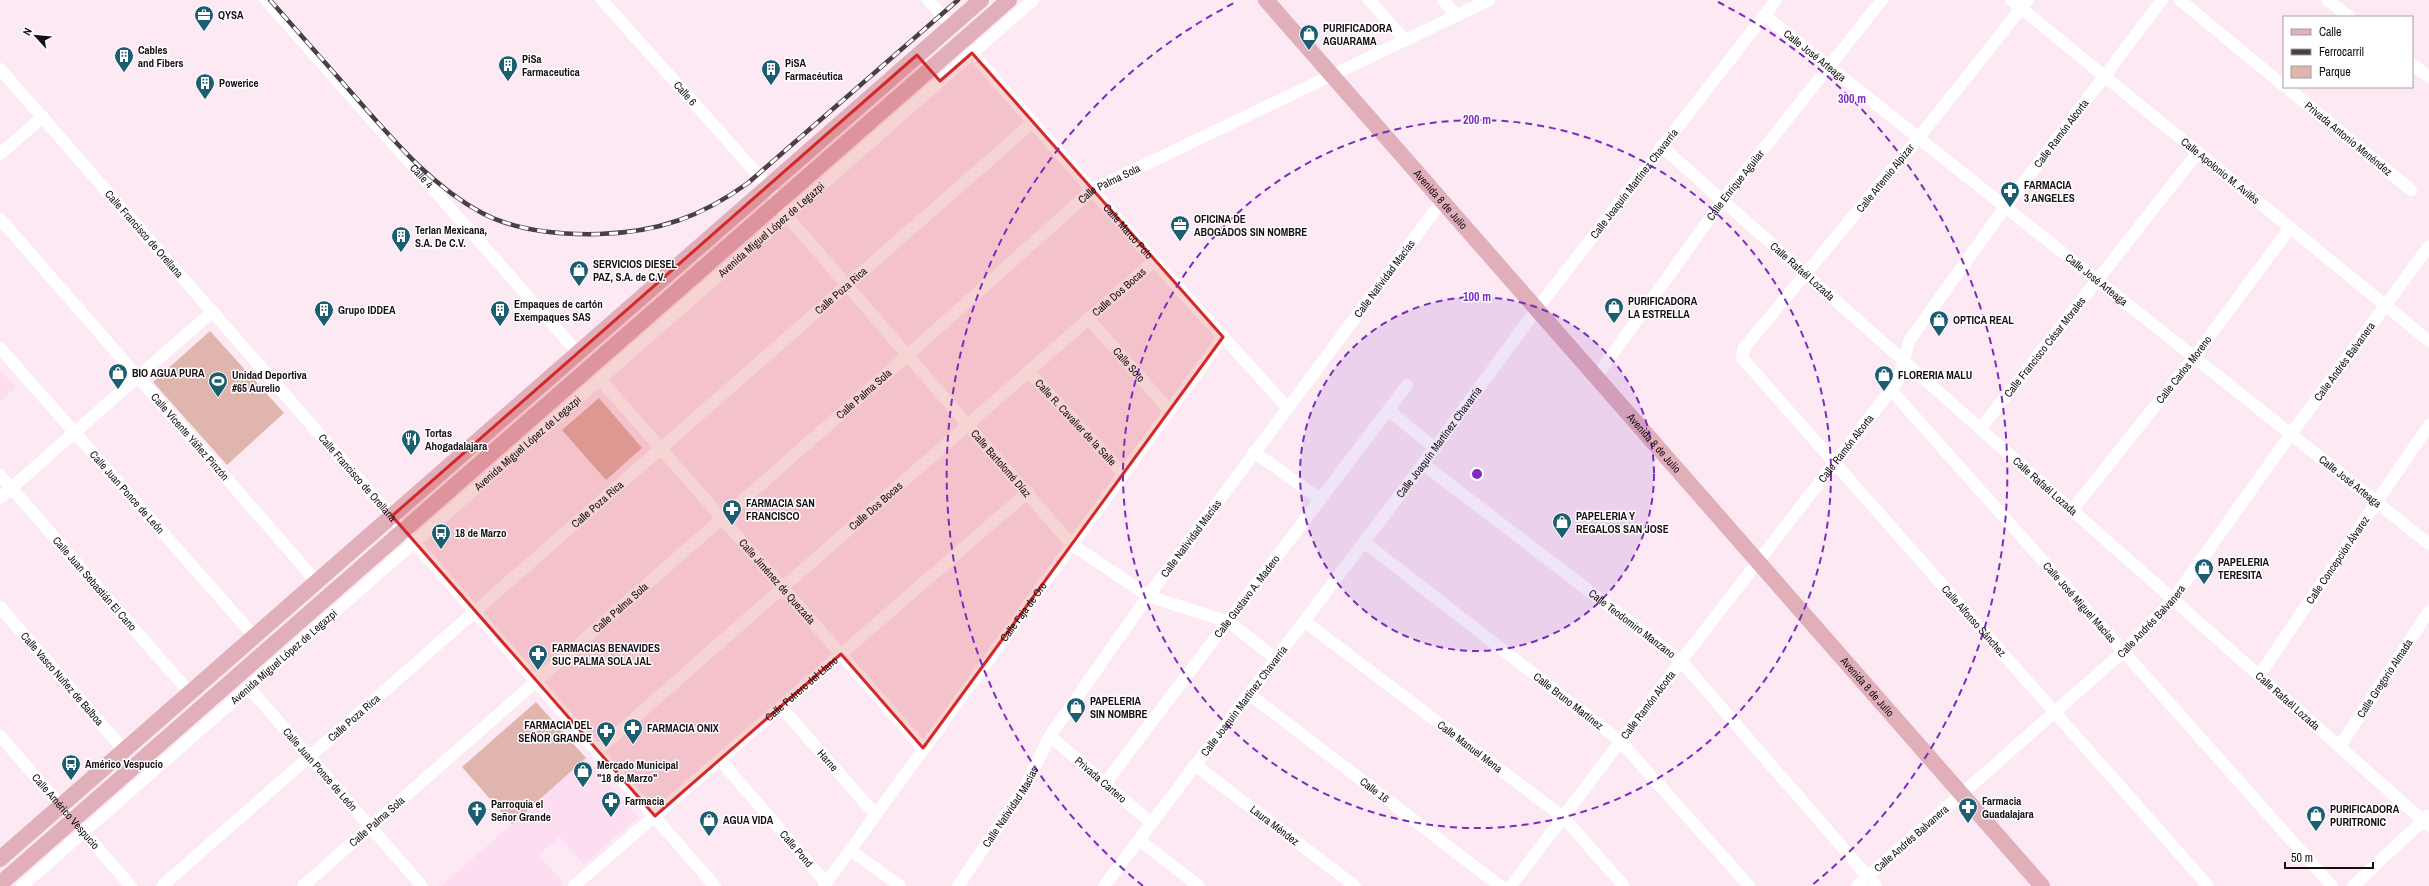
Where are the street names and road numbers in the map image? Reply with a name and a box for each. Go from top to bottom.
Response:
street label: Calle José Arteaga [1781,26,1849,85]
street label: Calle 6 [671,78,700,108]
street label: Calle Ramón Alcorta [2030,96,2091,171]
street label: Privada Antonio Menéndez [2302,98,2395,179]
street label: Calle Joaquín Martínez Chavarría [1587,126,1681,241]
street label: Calle Apolonio M. Avilés [2178,134,2263,207]
street label: Calle Artemio Alpizar [1853,141,1917,215]
street label: Calle Enrique Aguilar [1703,147,1767,223]
street label: Calle 4 [407,161,436,191]
street label: Calle Palma Sola [1075,161,1142,206]
street label: Avenida 8 de Julio [1410,166,1471,232]
street label: Avenida Miguel López de Legazpi [714,179,827,281]
street label: Calle Francisco de Orellana [102,187,186,281]
street label: Calle Marco Polo [1100,201,1156,262]
street label: Calle Natividad Macías [1351,236,1418,320]
street label: Calle Rafaél Lozada [1767,239,1838,304]
street label: Calle José Arteaga [2063,250,2131,309]
street label: Calle Poza Rica [812,264,870,317]
street label: Calle Dos Bocas [1089,264,1149,319]
street label: Calle Francisco César Morales [2001,294,2089,400]
street label: Calle Andrés Balvanera [2311,319,2378,404]
street label: Calle Carlos Moreno [2153,333,2214,406]
street label: Calle Soto [1110,344,1148,385]
street label: Calle Palma Sola [833,366,894,422]
street label: Calle R. Cavalier de la Salle [1032,376,1119,468]
street label: Calle Joaquín Martínez Chavarría [1393,384,1485,501]
street label: Calle Vicente Yáñez Pinzón [148,390,232,483]
street label: Avenida Miguel López de Legazpi [470,393,584,494]
street label: Avenida 8 de Julio [1624,410,1684,476]
street label: Calle Ramón Alcorta [1815,412,1877,485]
street label: Calle Bartolomé Díaz [968,426,1035,501]
street label: Calle Francisco de Orellana [315,431,400,524]
street label: Calle Juan Ponce de León [87,448,167,536]
street label: Calle José Arteaga [2316,452,2384,510]
street label: Calle Rafaél Lozada [2010,454,2080,518]
street label: Calle Poza Rica [568,478,626,531]
street label: Calle Dos Bocas [846,478,906,533]
street label: Calle Natividad Macías [1157,496,1225,580]
street label: Calle Concepción Álvarez [2303,513,2373,607]
street label: Calle Juan Sebastián El Cano [50,533,140,634]
street label: Calle Jiménez de Quezada [736,536,818,627]
street label: Calle Gustavo A. Madero [1211,552,1283,641]
street label: Calle José Miguel Macías [2040,559,2120,646]
street label: Calle Palma Sola [589,579,651,636]
street label: Calle Faja de Oro [997,579,1050,644]
street label: Calle Alfonso Sánchez [1939,582,2010,660]
street label: Calle Andrés Balvanera [2114,582,2188,661]
street label: Calle Teodomiro Manzano [1586,586,1678,661]
street label: Avenida Miguel López de Legazpi [227,606,340,708]
street label: Calle Vasco Nuñez de Balboa [18,629,107,728]
street label: Calle Gregorio Almada [2354,636,2416,720]
street label: Calle Joaquín Martínez Chavarría [1198,643,1290,759]
street label: Calle Potrero del Llano [762,653,841,724]
street label: Avenida 8 de Julio [1837,653,1897,720]
street label: Calle Ramón Alcorta [1617,668,1678,742]
street label: Calle Bruno Martínez [1531,669,1607,733]
street label: Calle Rafaél Lozada [2253,669,2323,733]
street label: Calle Poza Rica [325,691,383,744]
street label: Calle Manuel Mena [1435,717,1505,776]
street label: Calle Juan Ponce de León [280,725,360,814]
street label: Harne [814,746,841,774]
street label: Privada Cartero [1072,754,1130,806]
street label: Calle Natividad Macías [979,764,1041,850]
street label: Calle Américo Vespucio [29,771,103,852]
street label: Calle 16 [1357,774,1392,806]
street label: Calle Palma Sola [346,793,407,849]
street label: Laura Méndez [1247,802,1302,849]
street label: Calle Andrés Balvanera [1871,802,1951,875]
street label: Calle Pond [777,827,816,870]

